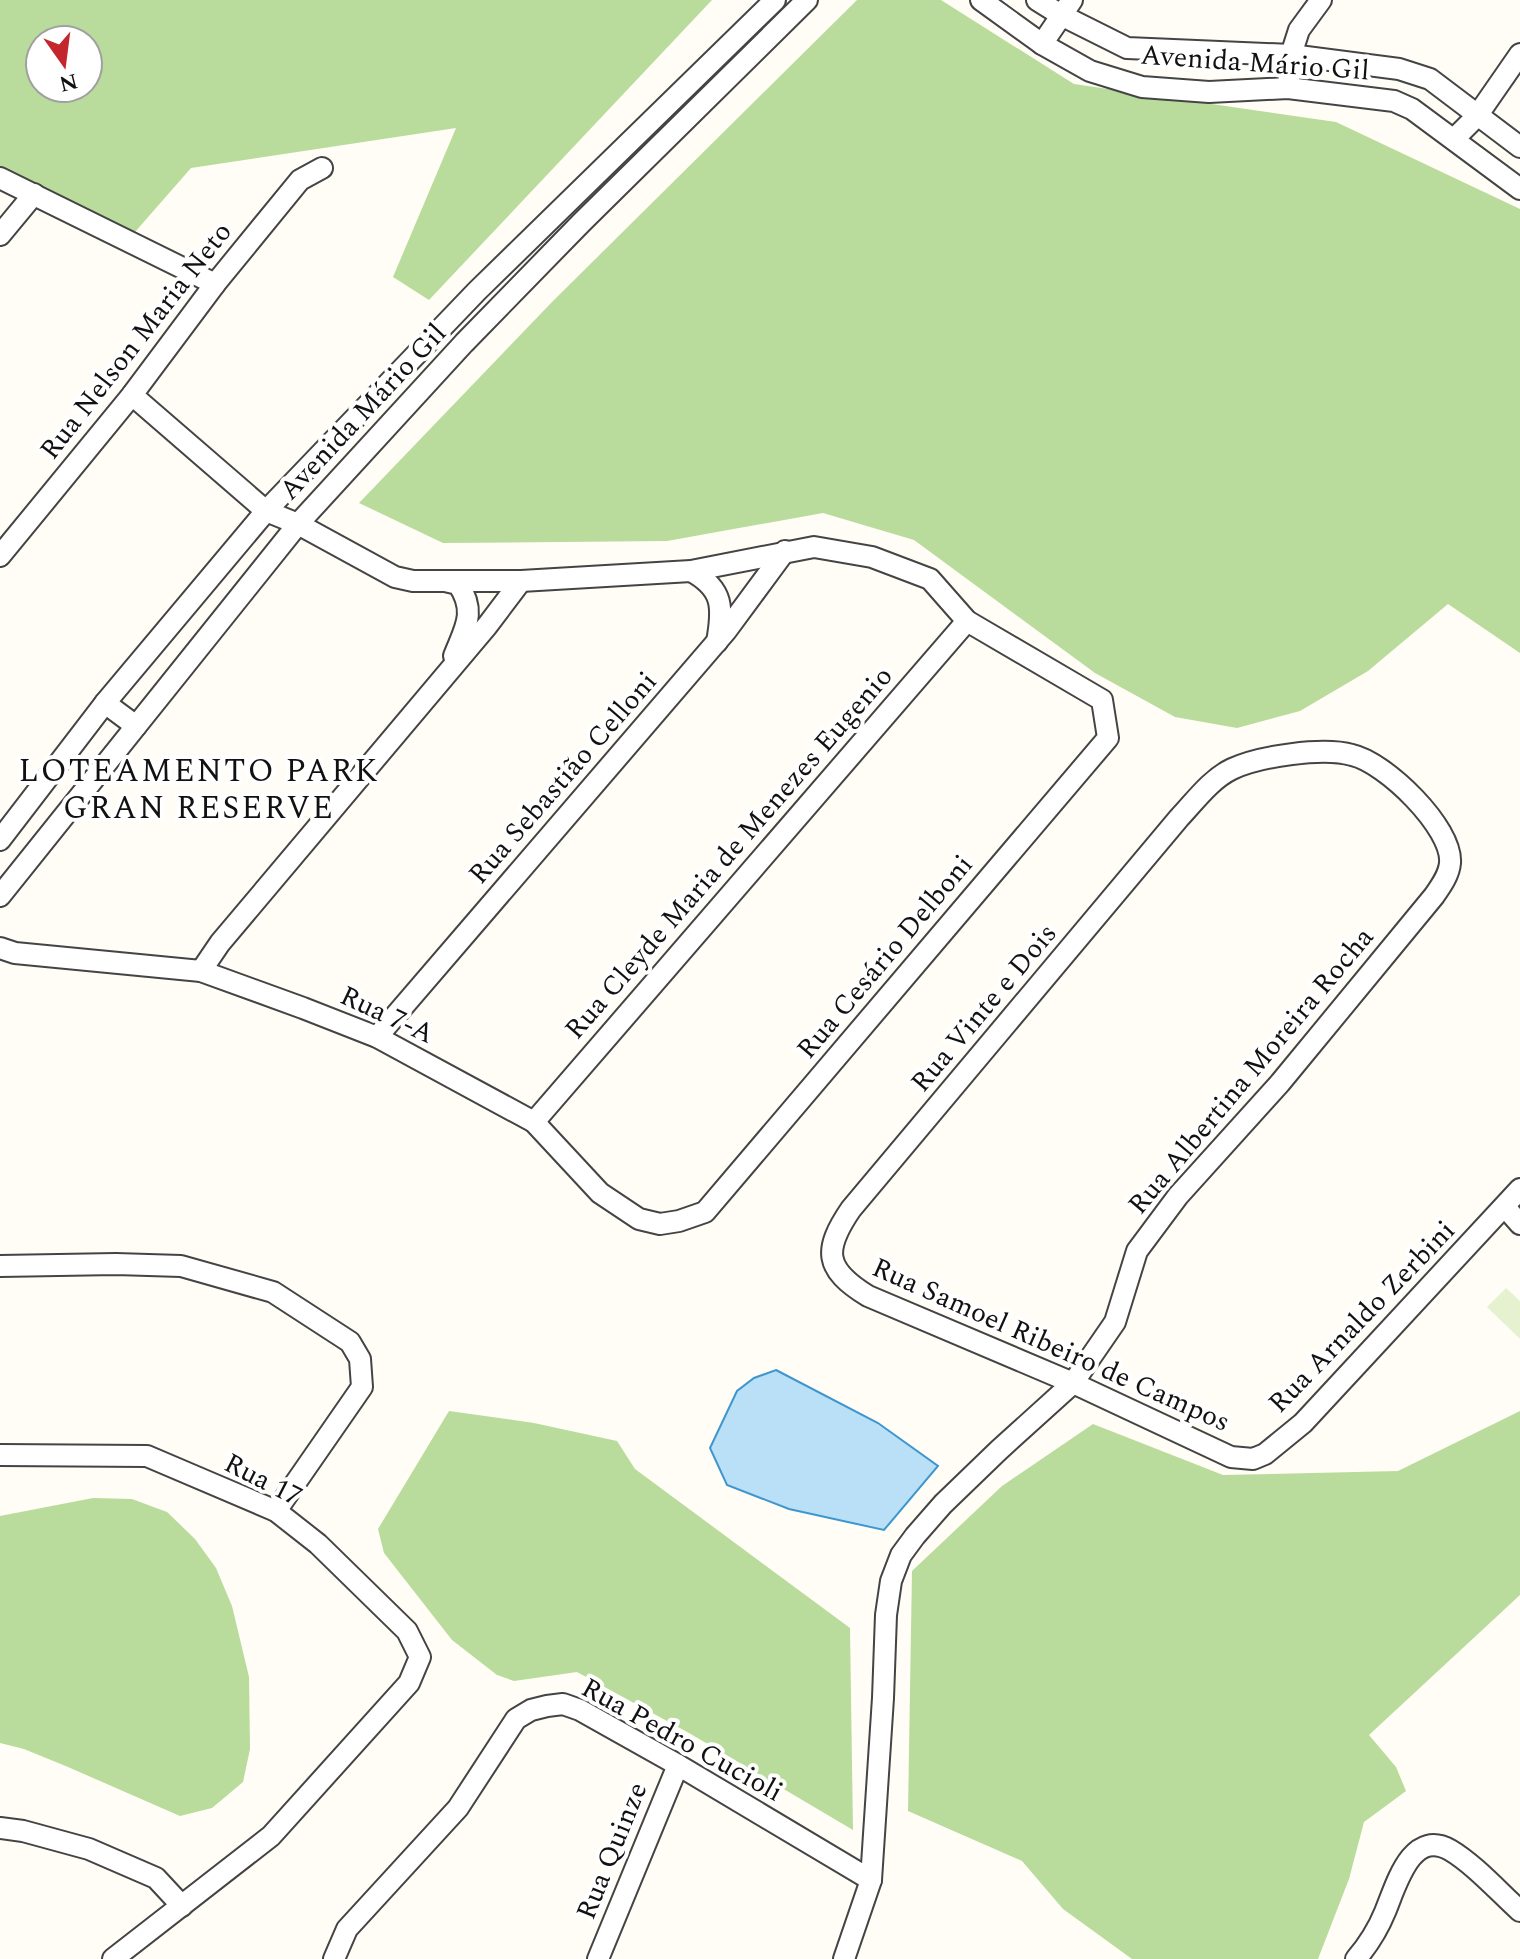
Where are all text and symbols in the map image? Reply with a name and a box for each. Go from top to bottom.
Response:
north arrow [24,24,104,104]
street label: Avenida Mário Gil [1139,34,1371,92]
text: N [56,64,81,100]
street label: Rua Nelson Maria Neto [29,213,243,469]
street label: Avenida Mário Gil [269,314,457,510]
street label: Rua Cleyde Maria de Menezes Eugenio [554,657,904,1049]
street label: Rua Sebastião Celloni [458,662,668,894]
district label: LOTEAMENTO PARK GRAN RESERVE [18,747,380,833]
street label: Rua Cesário Delboni [786,845,984,1069]
street label: Rua Vinte e Dois [900,914,1068,1102]
street label: Rua Albertina Moreira Rocha [1117,917,1385,1224]
street label: Rua 7-A [333,974,441,1056]
street label: Rua Arnaldo Zerbini [1258,1211,1466,1423]
street label: Rua Samoel Ribeiro de Campos [865,1246,1237,1444]
street label: Rua 17 [216,1442,310,1518]
street label: Rua Pedro Cucioli [573,1667,791,1813]
street label: Rua Quinze [565,1776,659,1926]

